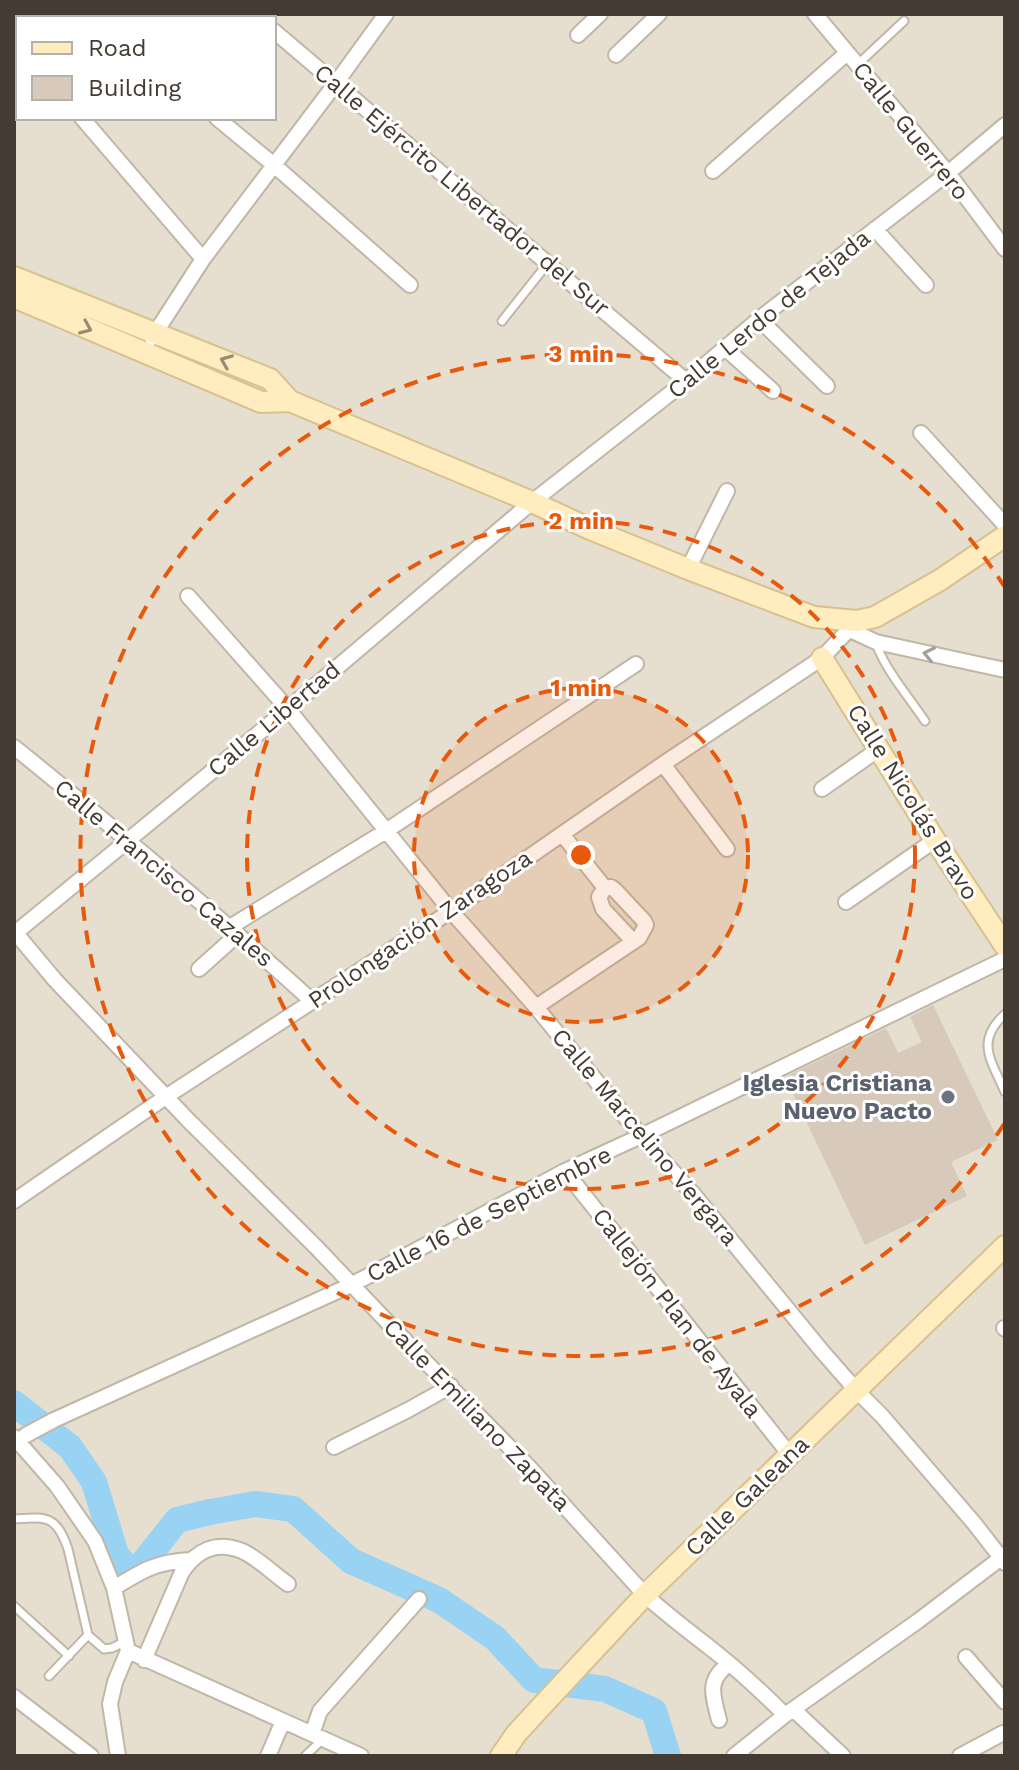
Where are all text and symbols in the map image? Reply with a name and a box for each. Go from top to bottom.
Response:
legend [16,16,276,120]
text: Road [88,34,147,62]
street label: Calle Guerrero [847,56,975,206]
street label: Calle Ejército Libertador del Sur [309,58,615,322]
text: Building [88,74,181,102]
street label: Calle Lerdo de Tejada [662,224,876,404]
one-way arrow [78,318,92,334]
text: 3 min [548,340,614,368]
one-way arrow [220,354,234,371]
text: 2 min [548,507,614,535]
one-way arrow [923,646,936,663]
street label: Calle Libertad [202,656,346,782]
text: 1 min [550,674,612,702]
street label: Calle Nicolás Bravo [841,699,985,905]
street label: Calle Francisco Cazales [49,773,279,973]
centre of rings [567,841,595,869]
street label: Prolongación Zaragoza [303,844,537,1014]
street label: Calle Marcelino Vergara [546,1023,744,1251]
place label: Iglesia Cristiana Nuevo Pacto [742,1069,932,1125]
marker: Iglesia Cristiana Nuevo Pacto [939,1088,957,1106]
street label: Calle 16 de Septiembre [362,1140,616,1288]
street label: Callejón Plan de Ayala [586,1203,768,1423]
street label: Calle Emiliano Zapata [378,1313,576,1517]
street label: Calle Galeana [679,1430,815,1562]

